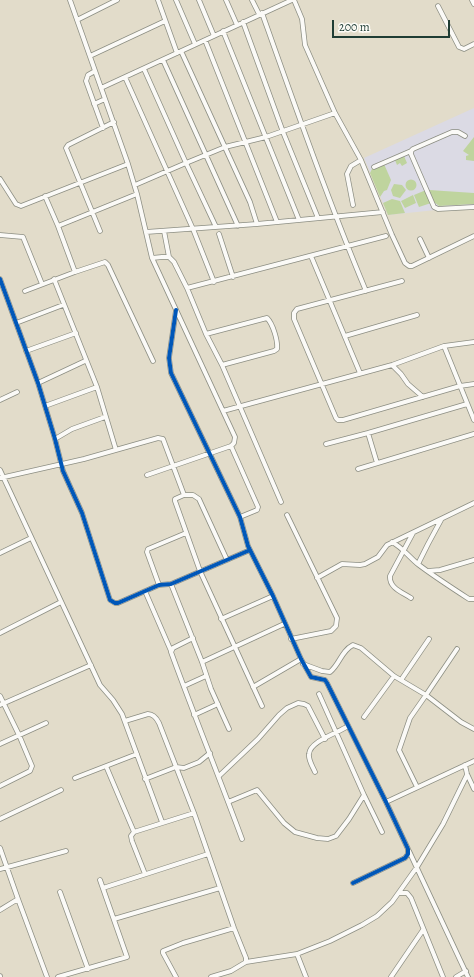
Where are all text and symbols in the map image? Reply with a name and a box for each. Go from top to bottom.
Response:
scale bar [334,12,452,38]
text: 200 m [339,19,370,35]

